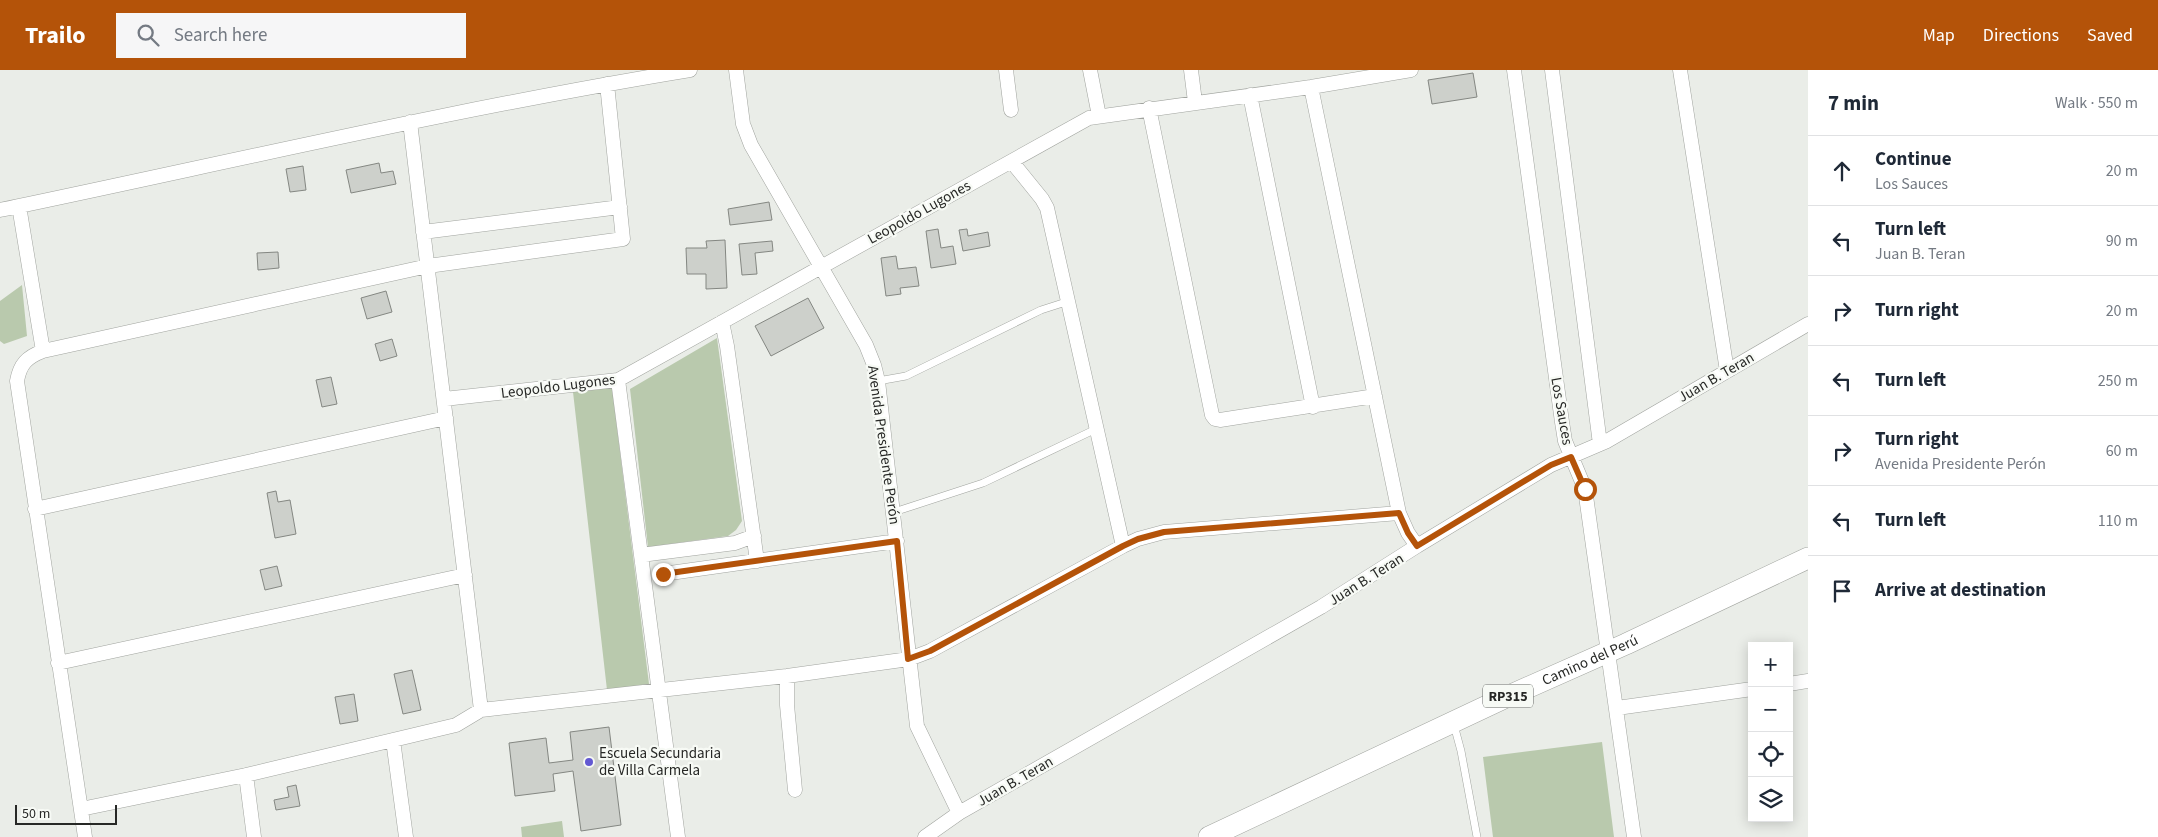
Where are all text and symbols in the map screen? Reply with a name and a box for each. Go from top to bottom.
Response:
search box [116,13,466,58]
text: Trailo [25,18,86,53]
icon: search [134,21,162,49]
text: Search here [174,22,267,49]
text: Map [1923,23,1955,48]
text: Directions [1983,23,2059,48]
text: Saved [2087,23,2133,48]
text: 7 min [1828,88,1879,118]
text: Walk · 550 m [2055,92,2138,114]
text: Continue [1875,146,1952,173]
icon: ahead [1828,157,1856,185]
text: 20 m [2106,160,2138,182]
text: Los Sauces [1875,173,1948,195]
street label: Leopoldo Lugones [864,175,975,250]
text: Turn left [1875,216,1946,243]
icon: left [1828,227,1856,255]
text: 90 m [2106,230,2138,252]
text: Juan B. Teran [1875,243,1965,265]
icon: right [1828,297,1856,325]
text: Turn right [1875,297,1959,324]
text: 20 m [2106,300,2138,322]
street label: Juan B. Teran [1674,347,1758,408]
street label: Avenida Presidente Perón [862,364,905,526]
icon: left [1828,367,1856,395]
text: Turn left [1875,367,1946,394]
street label: Leopoldo Lugones [500,369,616,404]
text: 250 m [2098,370,2138,392]
street label: Los Sauces [1545,376,1578,447]
text: Turn right [1875,426,1959,453]
icon: right [1828,437,1856,465]
text: 60 m [2106,440,2138,462]
text: Avenida Presidente Perón [1875,453,2046,475]
route start [1574,478,1597,501]
icon: left [1828,507,1856,535]
text: Turn left [1875,507,1946,534]
text: 110 m [2098,510,2138,532]
street label: Juan B. Teran [1325,548,1408,611]
route end [652,563,675,586]
icon: arrive [1828,577,1856,605]
text: Arrive at destination [1875,577,2046,604]
street label: Camino del Perú [1539,630,1642,691]
map controls [1748,642,1793,822]
button: + [1748,642,1793,687]
road number: RP315 [1483,684,1533,708]
button: − [1748,687,1793,732]
button: locate [1748,732,1793,777]
place label: Escuela Secundaria de Villa Carmela [599,743,721,781]
street label: Juan B. Teran [973,751,1057,812]
marker: Escuela Secundaria de Villa Carmela [583,756,595,768]
button: layers [1748,777,1793,822]
scale bar [15,802,118,825]
text: 50 m [22,804,50,824]

